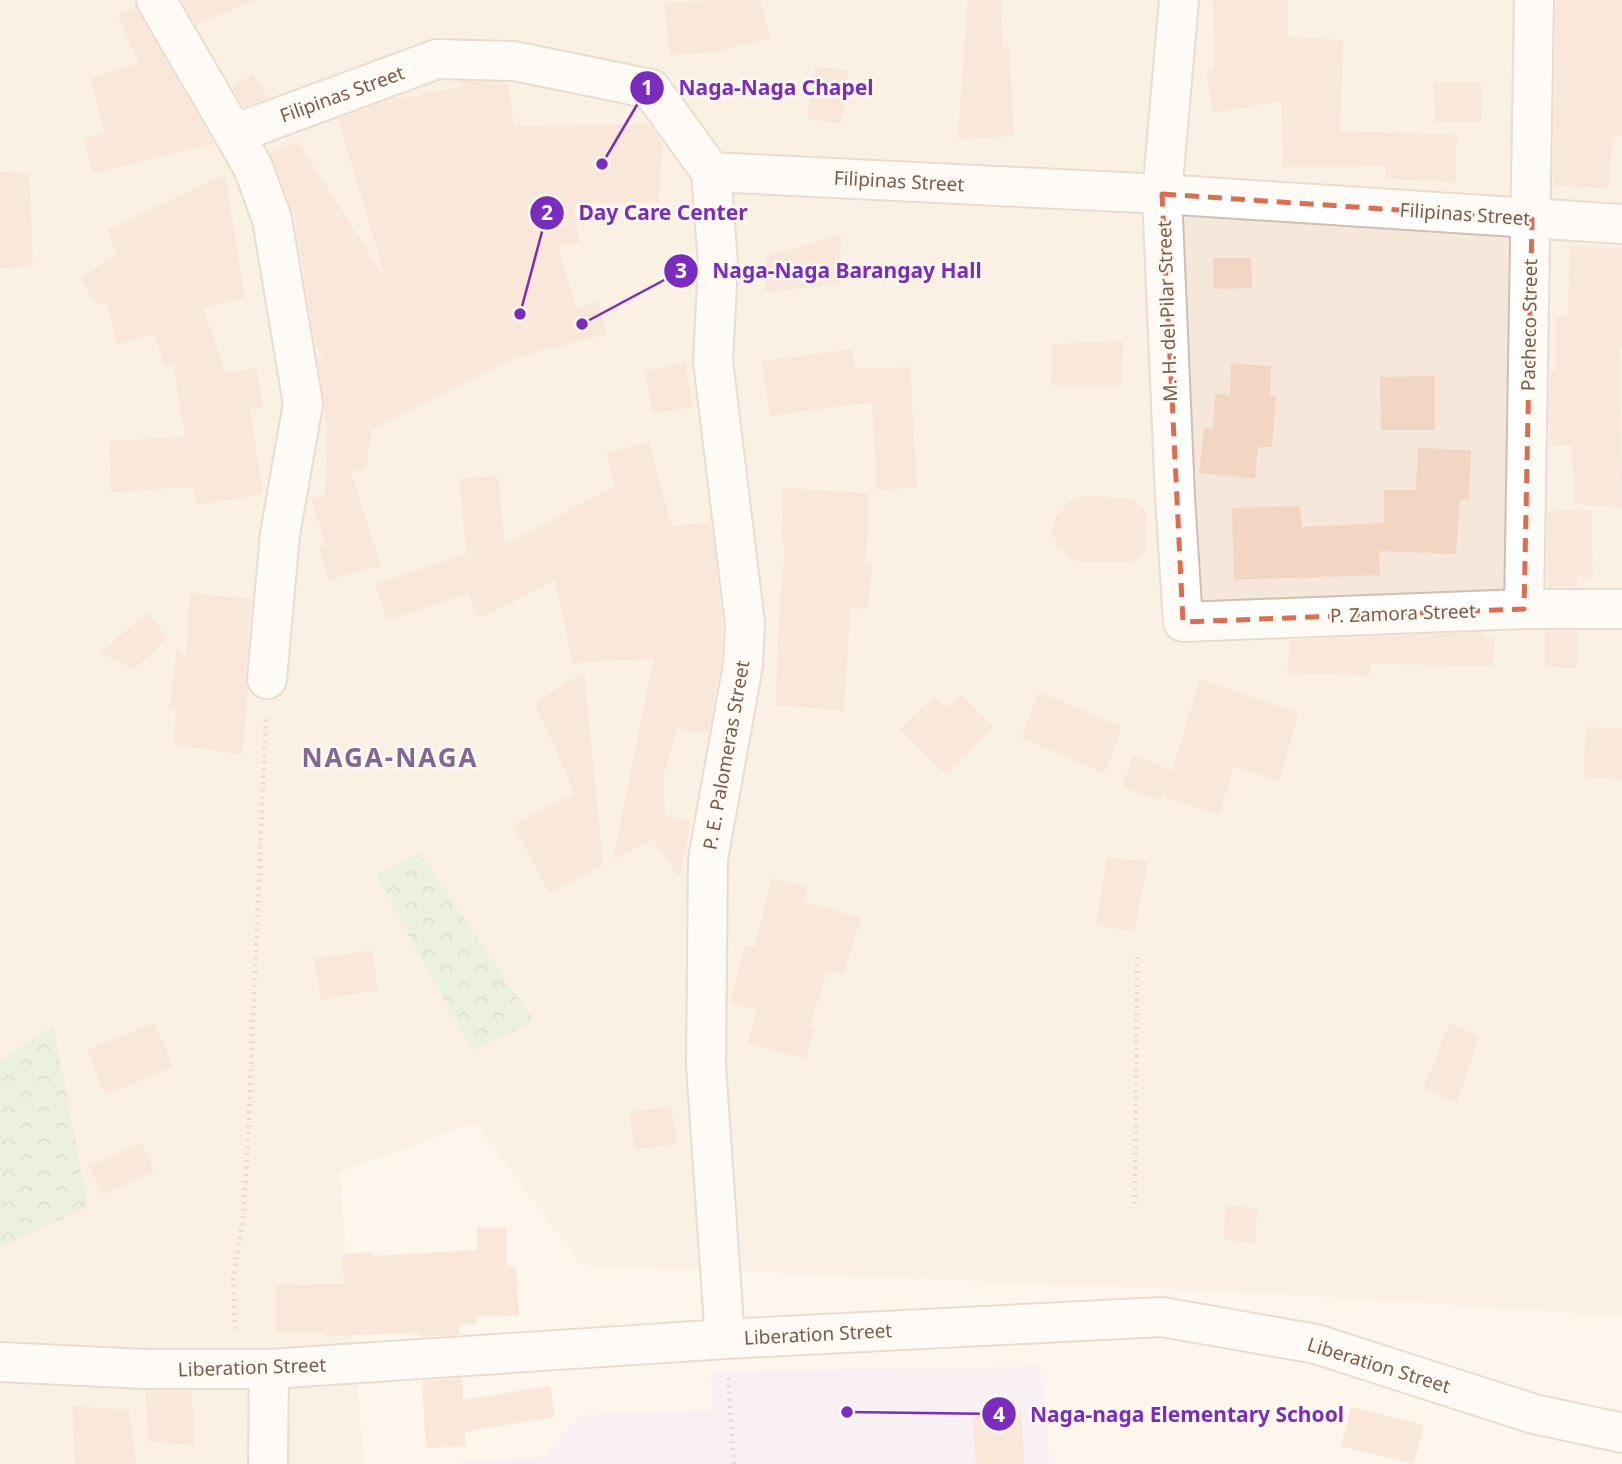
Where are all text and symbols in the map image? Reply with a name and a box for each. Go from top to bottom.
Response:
street label: Filipinas Street [276,59,408,129]
callout: Naga-Naga Chapel [630,67,888,109]
text: 1 [641,73,653,101]
text: Naga-Naga Chapel [679,73,873,101]
street label: Filipinas Street [833,165,965,197]
callout: Day Care Center [529,192,761,234]
street label: Filipinas Street [1399,196,1531,232]
text: 2 [541,198,553,226]
text: Day Care Center [578,198,748,226]
street label: M. H. del Pilar Street [1151,220,1183,402]
callout: Naga-Naga Barangay Hall [663,250,996,292]
text: 3 [675,256,687,284]
text: Naga-Naga Barangay Hall [712,256,982,284]
street label: Pacheco Street [1515,258,1543,391]
street label: P. Zamora Street [1330,597,1477,629]
street label: P. E. Palomeras Street [697,658,755,852]
district label: NAGA-NAGA [301,739,479,775]
street label: Liberation Street [743,1317,893,1351]
street label: Liberation Street [1304,1331,1454,1399]
street label: Liberation Street [177,1351,327,1383]
callout: Naga-naga Elementary School [981,1393,1358,1435]
text: 4 [993,1400,1005,1428]
text: Naga-naga Elementary School [1030,1400,1344,1428]

